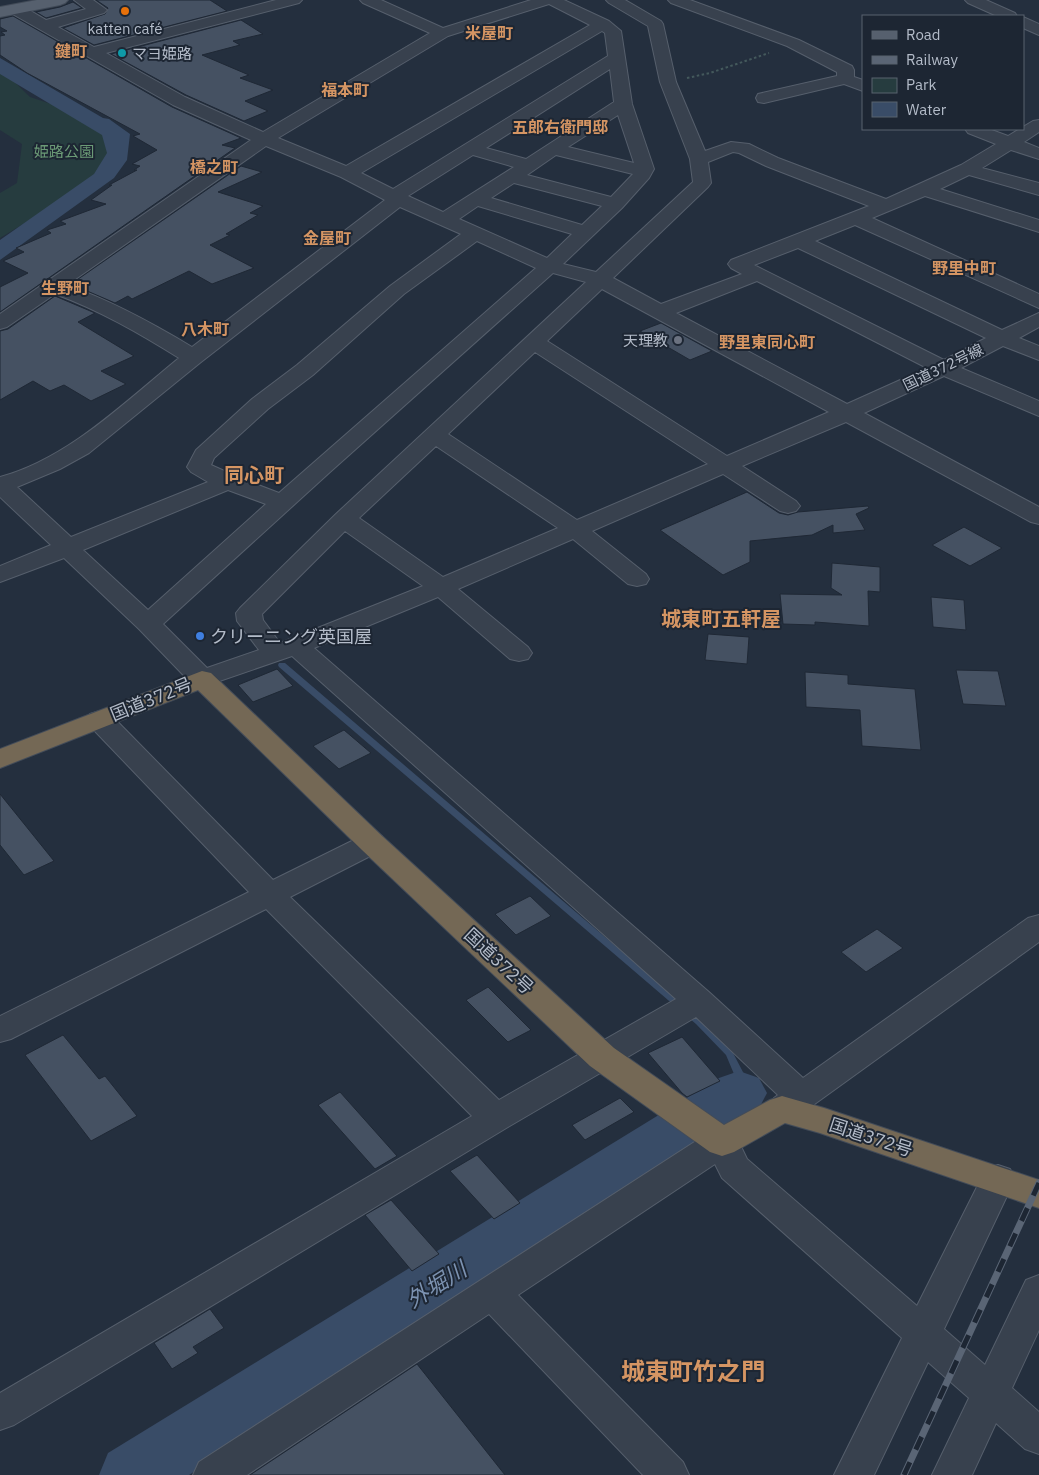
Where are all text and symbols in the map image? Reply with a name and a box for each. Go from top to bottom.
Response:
marker: katten café [119,5,131,17]
legend [862,15,1024,130]
place label: katten café [87,19,163,38]
district label: 米屋町 [465,23,513,43]
text: Road [906,25,941,44]
district label: 鍵町 [55,41,87,61]
place label: マヨ姫路 [132,44,192,63]
marker: マヨ姫路 [116,47,128,59]
text: Railway [906,50,959,69]
text: Park [906,75,936,94]
district label: 福本町 [321,80,369,100]
text: Water [906,100,947,119]
district label: 五郎右衛門邸 [512,117,608,137]
park label: 姫路公園 [34,142,94,161]
district label: 橋之町 [190,157,238,177]
district label: 金屋町 [303,228,351,248]
district label: 野里中町 [932,258,996,278]
district label: 生野町 [41,278,89,298]
district label: 八木町 [181,319,229,339]
place label: 天理教 [623,331,668,350]
district label: 野里東同心町 [719,332,815,352]
marker: 天理教 [672,334,684,346]
street label: 国道372号線 [900,339,986,395]
district label: 同心町 [224,461,284,488]
district label: 城東町五軒屋 [661,605,781,632]
place label: クリーニング英国屋 [210,625,372,648]
marker: クリーニング英国屋 [194,630,206,642]
street label: 国道372号 [107,672,195,726]
street label: 国道372号 [460,923,538,999]
street label: 国道372号 [826,1113,916,1161]
water label: 外堀川 [400,1253,473,1314]
district label: 城東町竹之門 [621,1355,765,1387]

